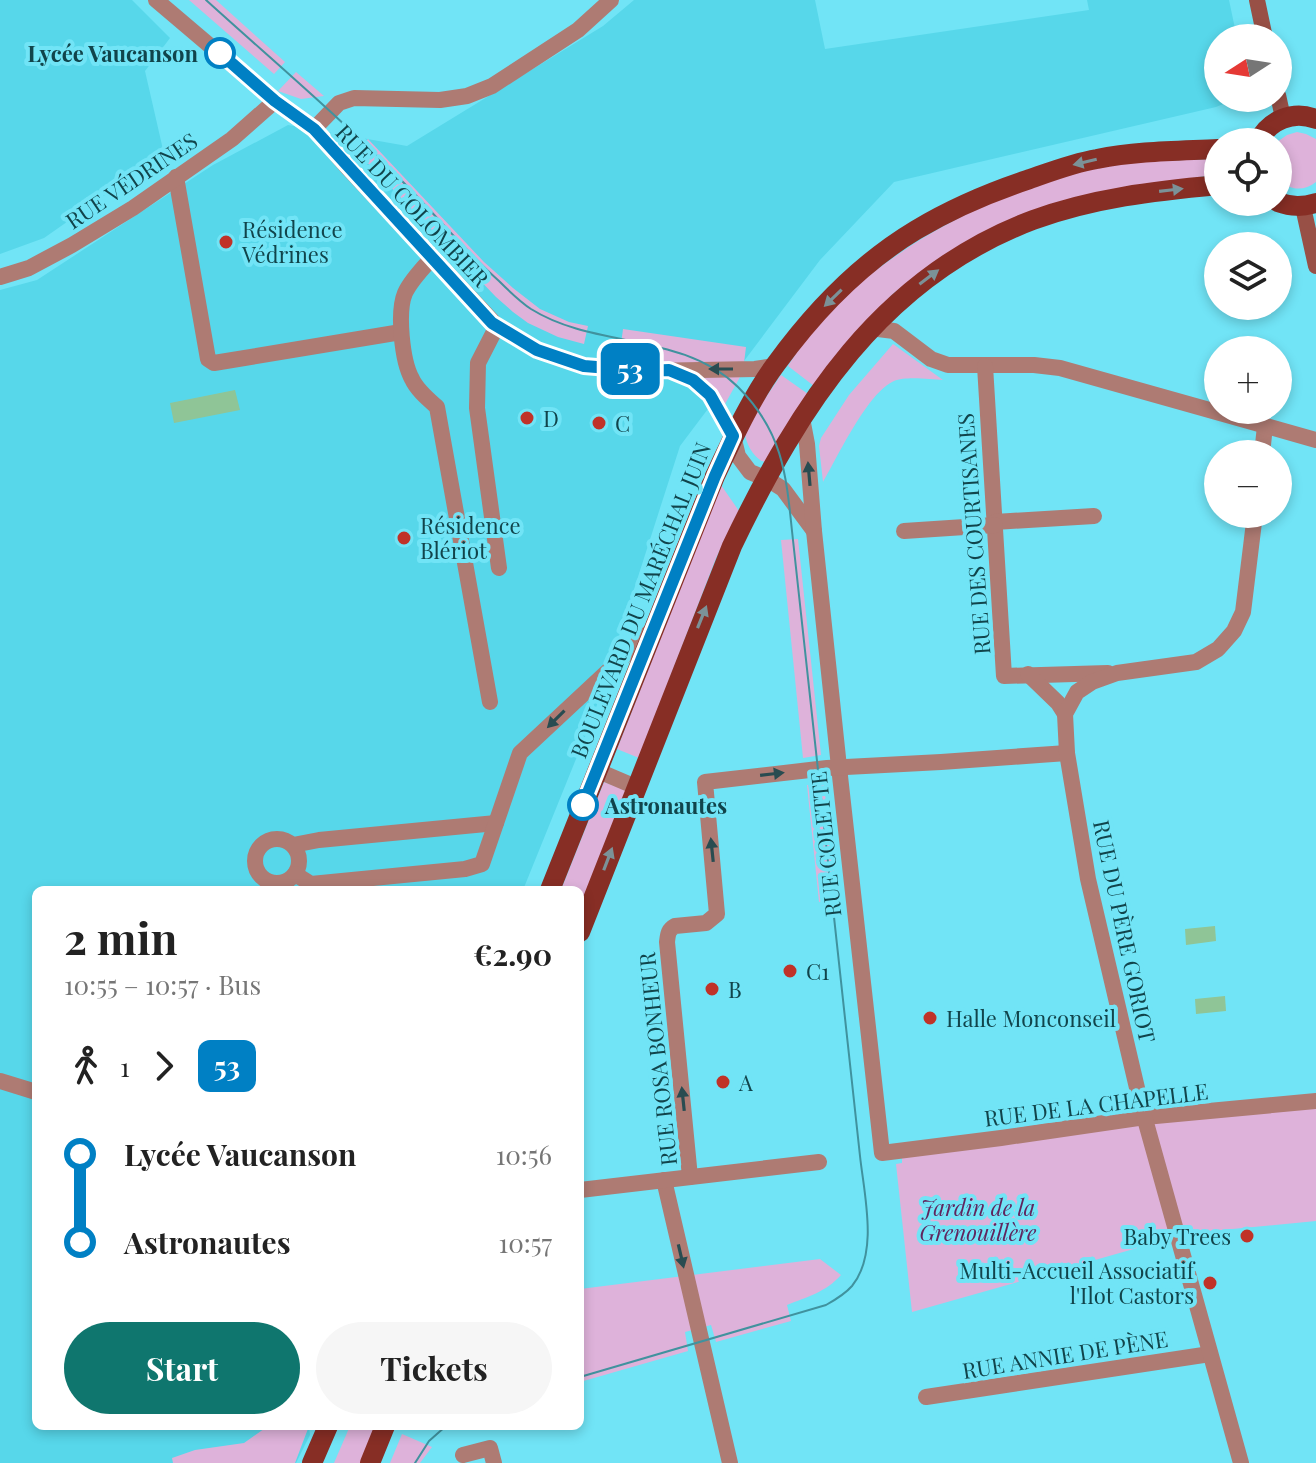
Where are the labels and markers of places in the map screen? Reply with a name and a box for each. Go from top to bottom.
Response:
place label: Lycée Vaucanson [28,38,198,68]
marker: Lycée Vaucanson [205,38,235,68]
place label: Résidence Védrines [241,214,343,269]
marker: Résidence Védrines [217,233,235,251]
place label: D [543,403,559,433]
place label: C [615,408,630,438]
marker: D [518,409,536,427]
marker: C [590,414,608,432]
place label: Résidence Blériot [420,510,521,565]
marker: Résidence Blériot [395,529,413,547]
marker: Astronautes [568,790,598,820]
place label: Astronautes [604,790,727,820]
place label: C1 [806,956,829,986]
marker: C1 [781,962,799,980]
place label: B [728,974,742,1004]
marker: B [703,980,721,998]
place label: Halle Monconseil [946,1003,1116,1033]
marker: Halle Monconseil [921,1009,939,1027]
place label: A [738,1067,753,1097]
marker: A [714,1073,732,1091]
place label: Baby Trees [1124,1221,1231,1251]
marker: Baby Trees [1238,1227,1256,1245]
place label: Multi-Accueil Associatif l'Ilot Castors [959,1255,1196,1310]
marker: Multi-Accueil Associatif l'Ilot Castors [1201,1274,1219,1292]

